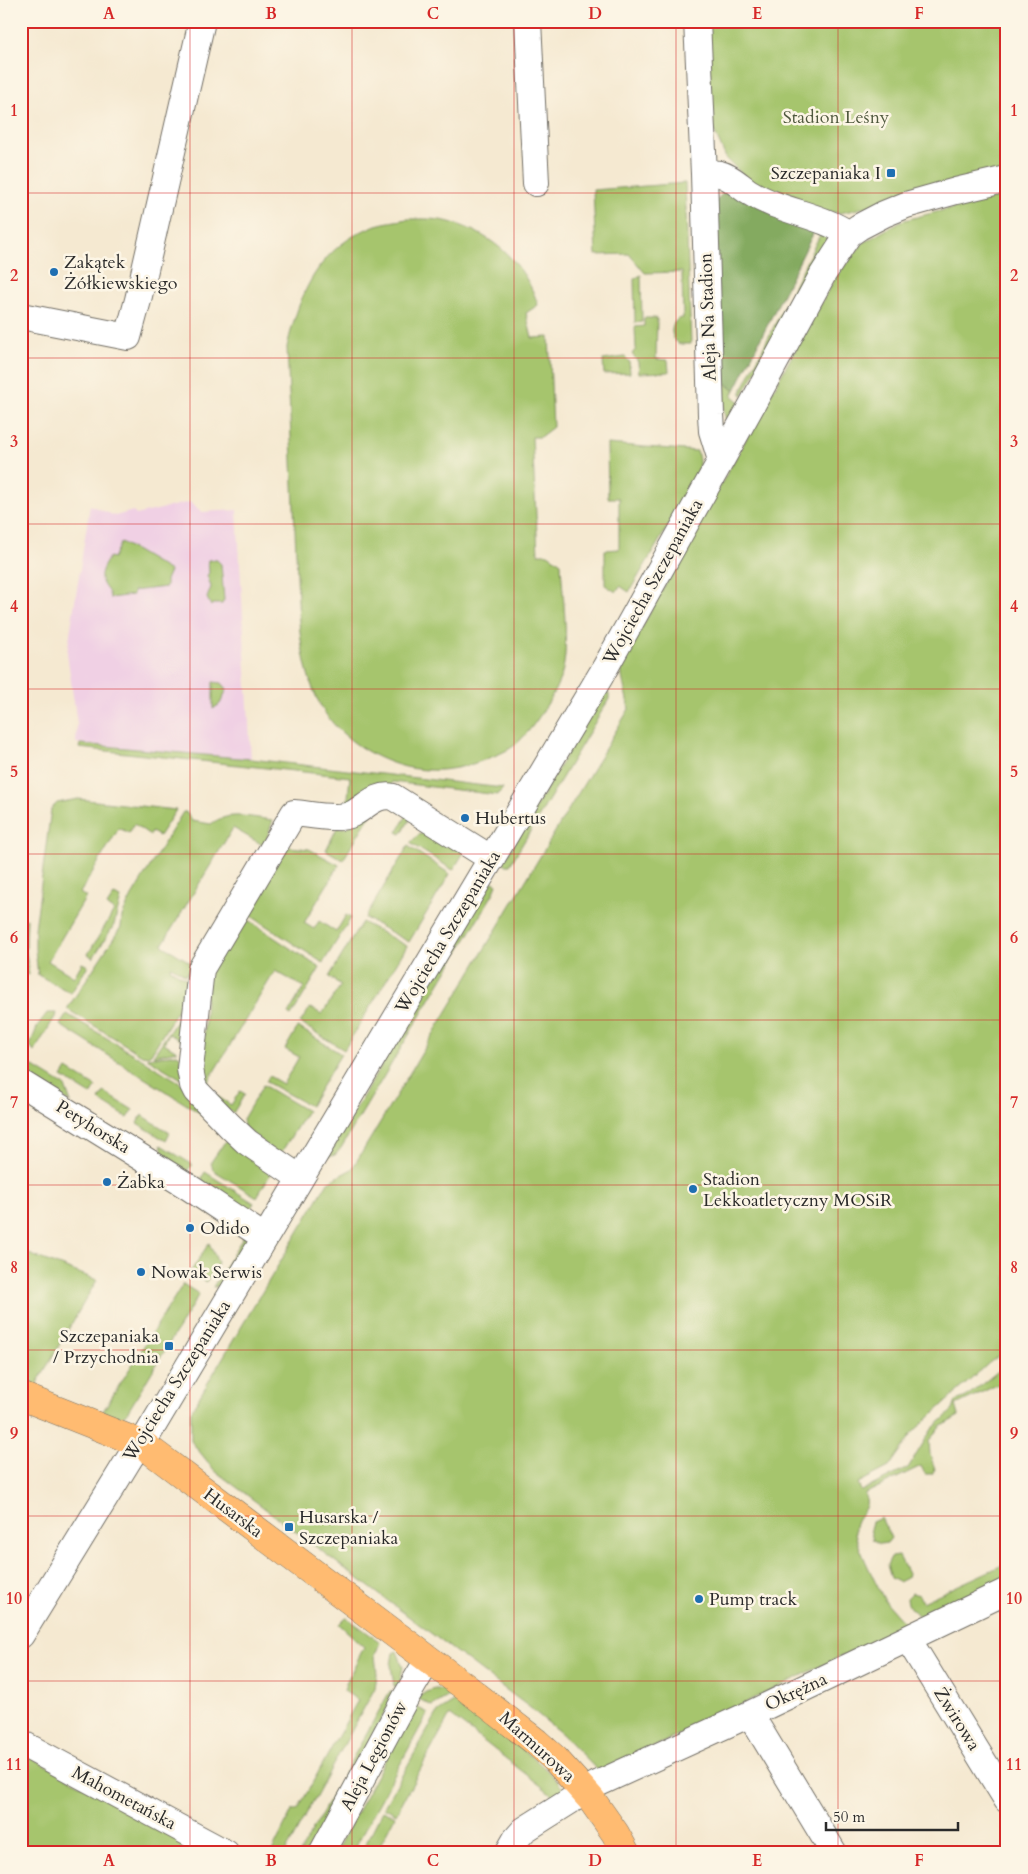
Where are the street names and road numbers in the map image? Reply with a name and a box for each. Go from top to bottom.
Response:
street label: Aleja Na Stadion [693,252,723,382]
street label: Wojciecha Szczepaniaka [596,494,709,670]
street label: Wojciecha Szczepaniaka [389,846,507,1019]
street label: Petyhorska [51,1094,135,1160]
street label: Wojciecha Szczepaniaka [117,1295,237,1467]
street label: Husarska [198,1482,268,1544]
street label: Okrężna [761,1667,831,1717]
street label: Żwirowa [928,1682,986,1756]
street label: Aleja Legionów [334,1696,414,1816]
street label: Marmurowa [493,1706,581,1788]
street label: Mahometańska [67,1760,181,1836]

